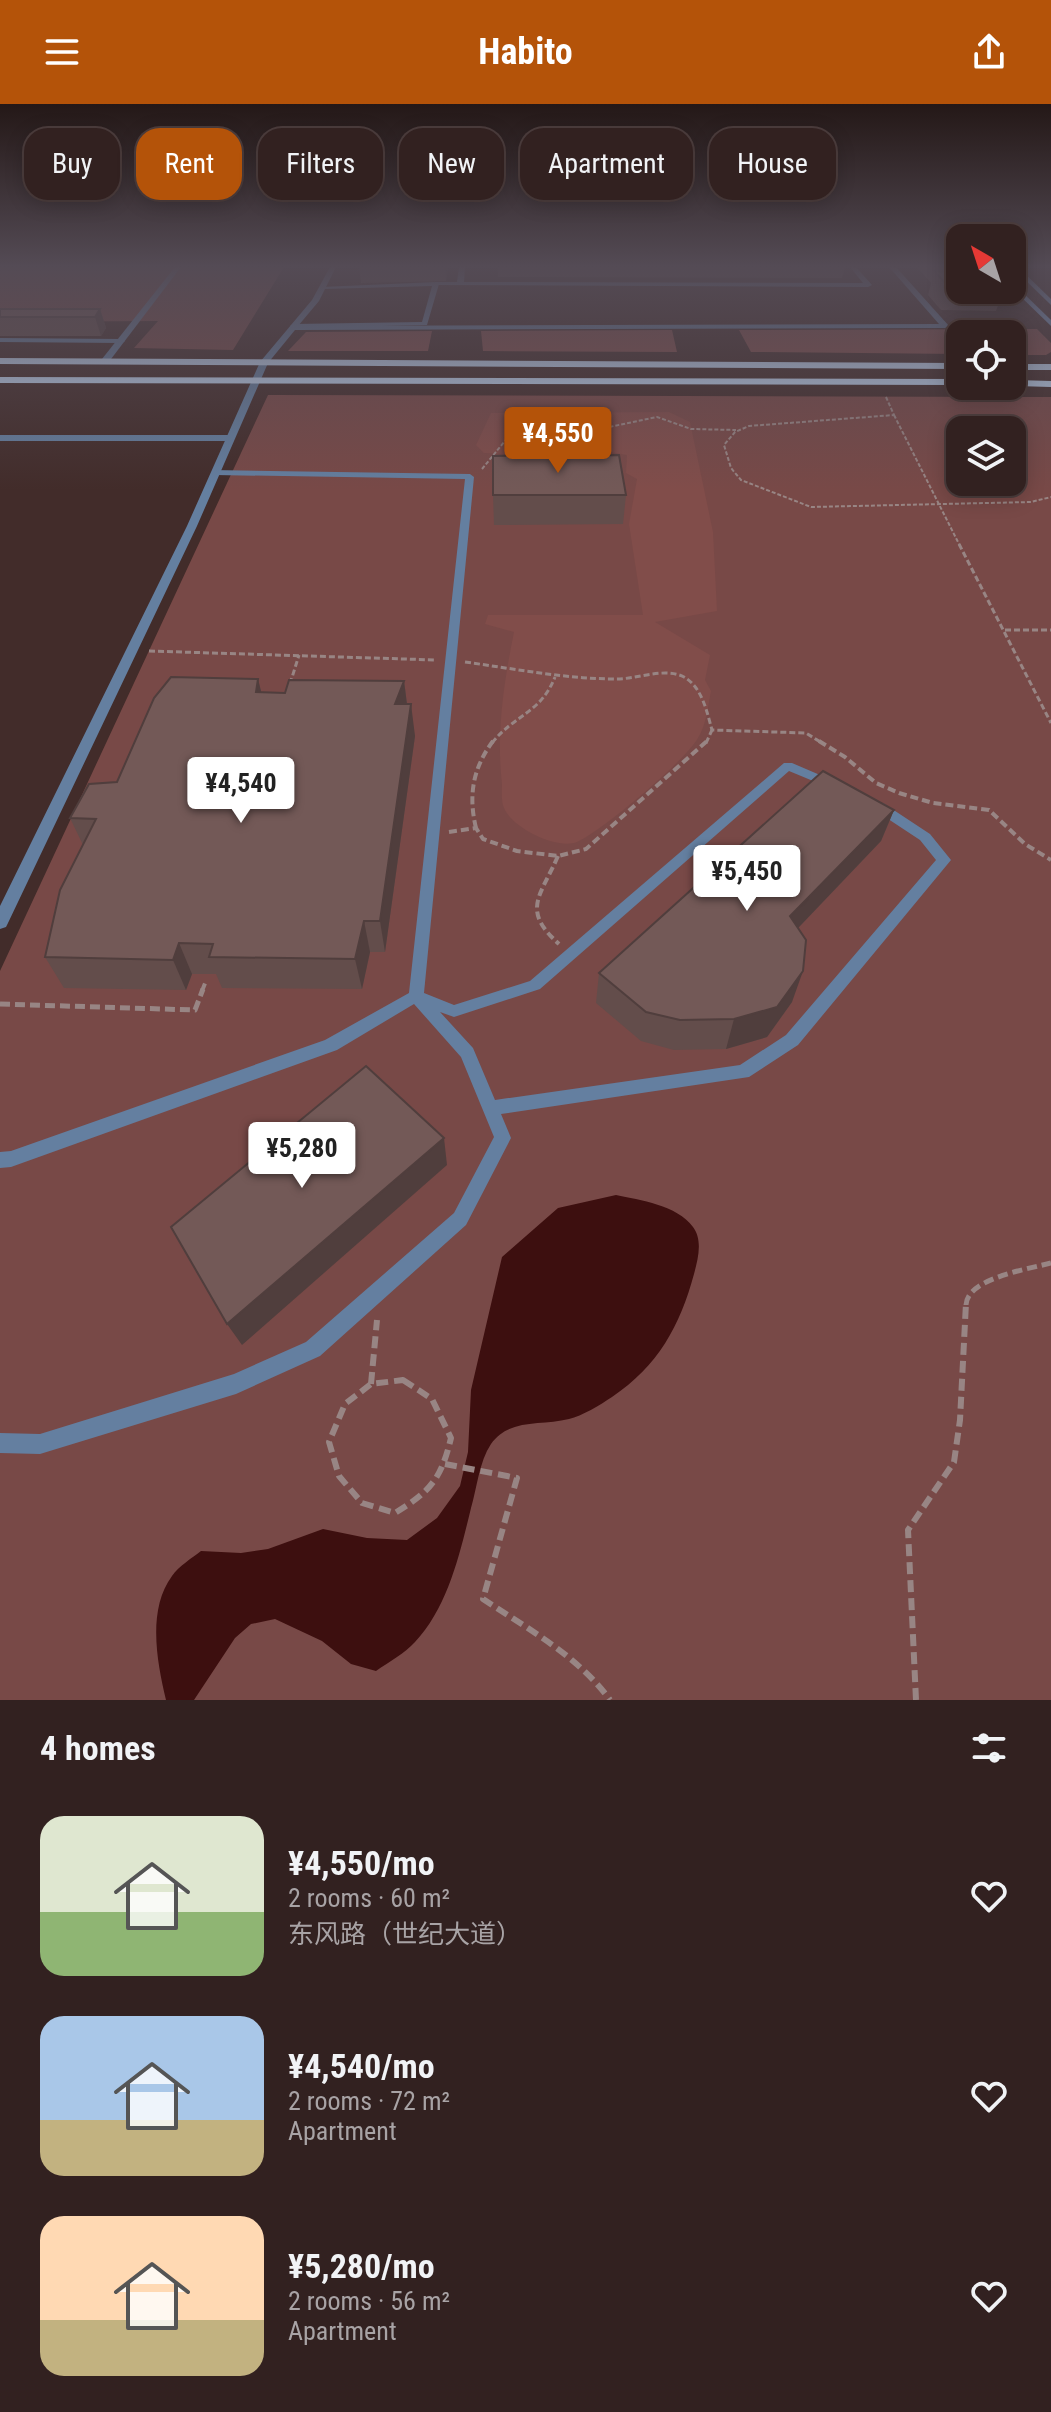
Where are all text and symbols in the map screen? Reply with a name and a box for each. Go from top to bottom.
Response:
icon: menu [40,30,84,74]
icon: share [967,30,1011,74]
text: Habito [478,31,573,73]
chip: Buy [24,128,120,200]
chip: Rent [136,128,242,200]
chip: Filters [258,128,383,200]
chip: New [399,128,504,200]
chip: Apartment [520,128,693,200]
chip: House [709,128,836,200]
north arrow [946,224,1026,304]
map controls [946,224,1026,496]
button: locate [946,320,1026,400]
pin: ¥4,550 [493,407,623,475]
button: layers [946,416,1026,496]
text: ¥4,550 [522,418,594,448]
pin: ¥4,540 [176,757,306,825]
text: ¥4,540 [205,768,277,798]
pin: ¥5,450 [682,845,812,913]
text: ¥5,450 [711,856,783,886]
pin: ¥5,280 [237,1122,367,1190]
text: ¥5,280 [266,1133,338,1163]
icon: filters [967,1726,1011,1770]
text: 4 homes [40,1728,156,1768]
text: ¥4,550/mo [288,1843,435,1883]
icon: home [104,1848,200,1944]
icon: heart [967,1874,1011,1918]
text: 2 rooms · 60 m² [288,1883,450,1913]
text: 东风路（世纪大道） [288,1919,522,1949]
text: ¥4,540/mo [288,2046,435,2086]
icon: home [104,2048,200,2144]
icon: heart [967,2074,1011,2118]
text: 2 rooms · 72 m² [288,2086,450,2116]
text: Apartment [288,2116,397,2146]
text: ¥5,280/mo [288,2246,435,2286]
icon: home [104,2248,200,2344]
icon: heart [967,2274,1011,2318]
text: 2 rooms · 56 m² [288,2286,450,2316]
text: Apartment [288,2316,397,2346]

